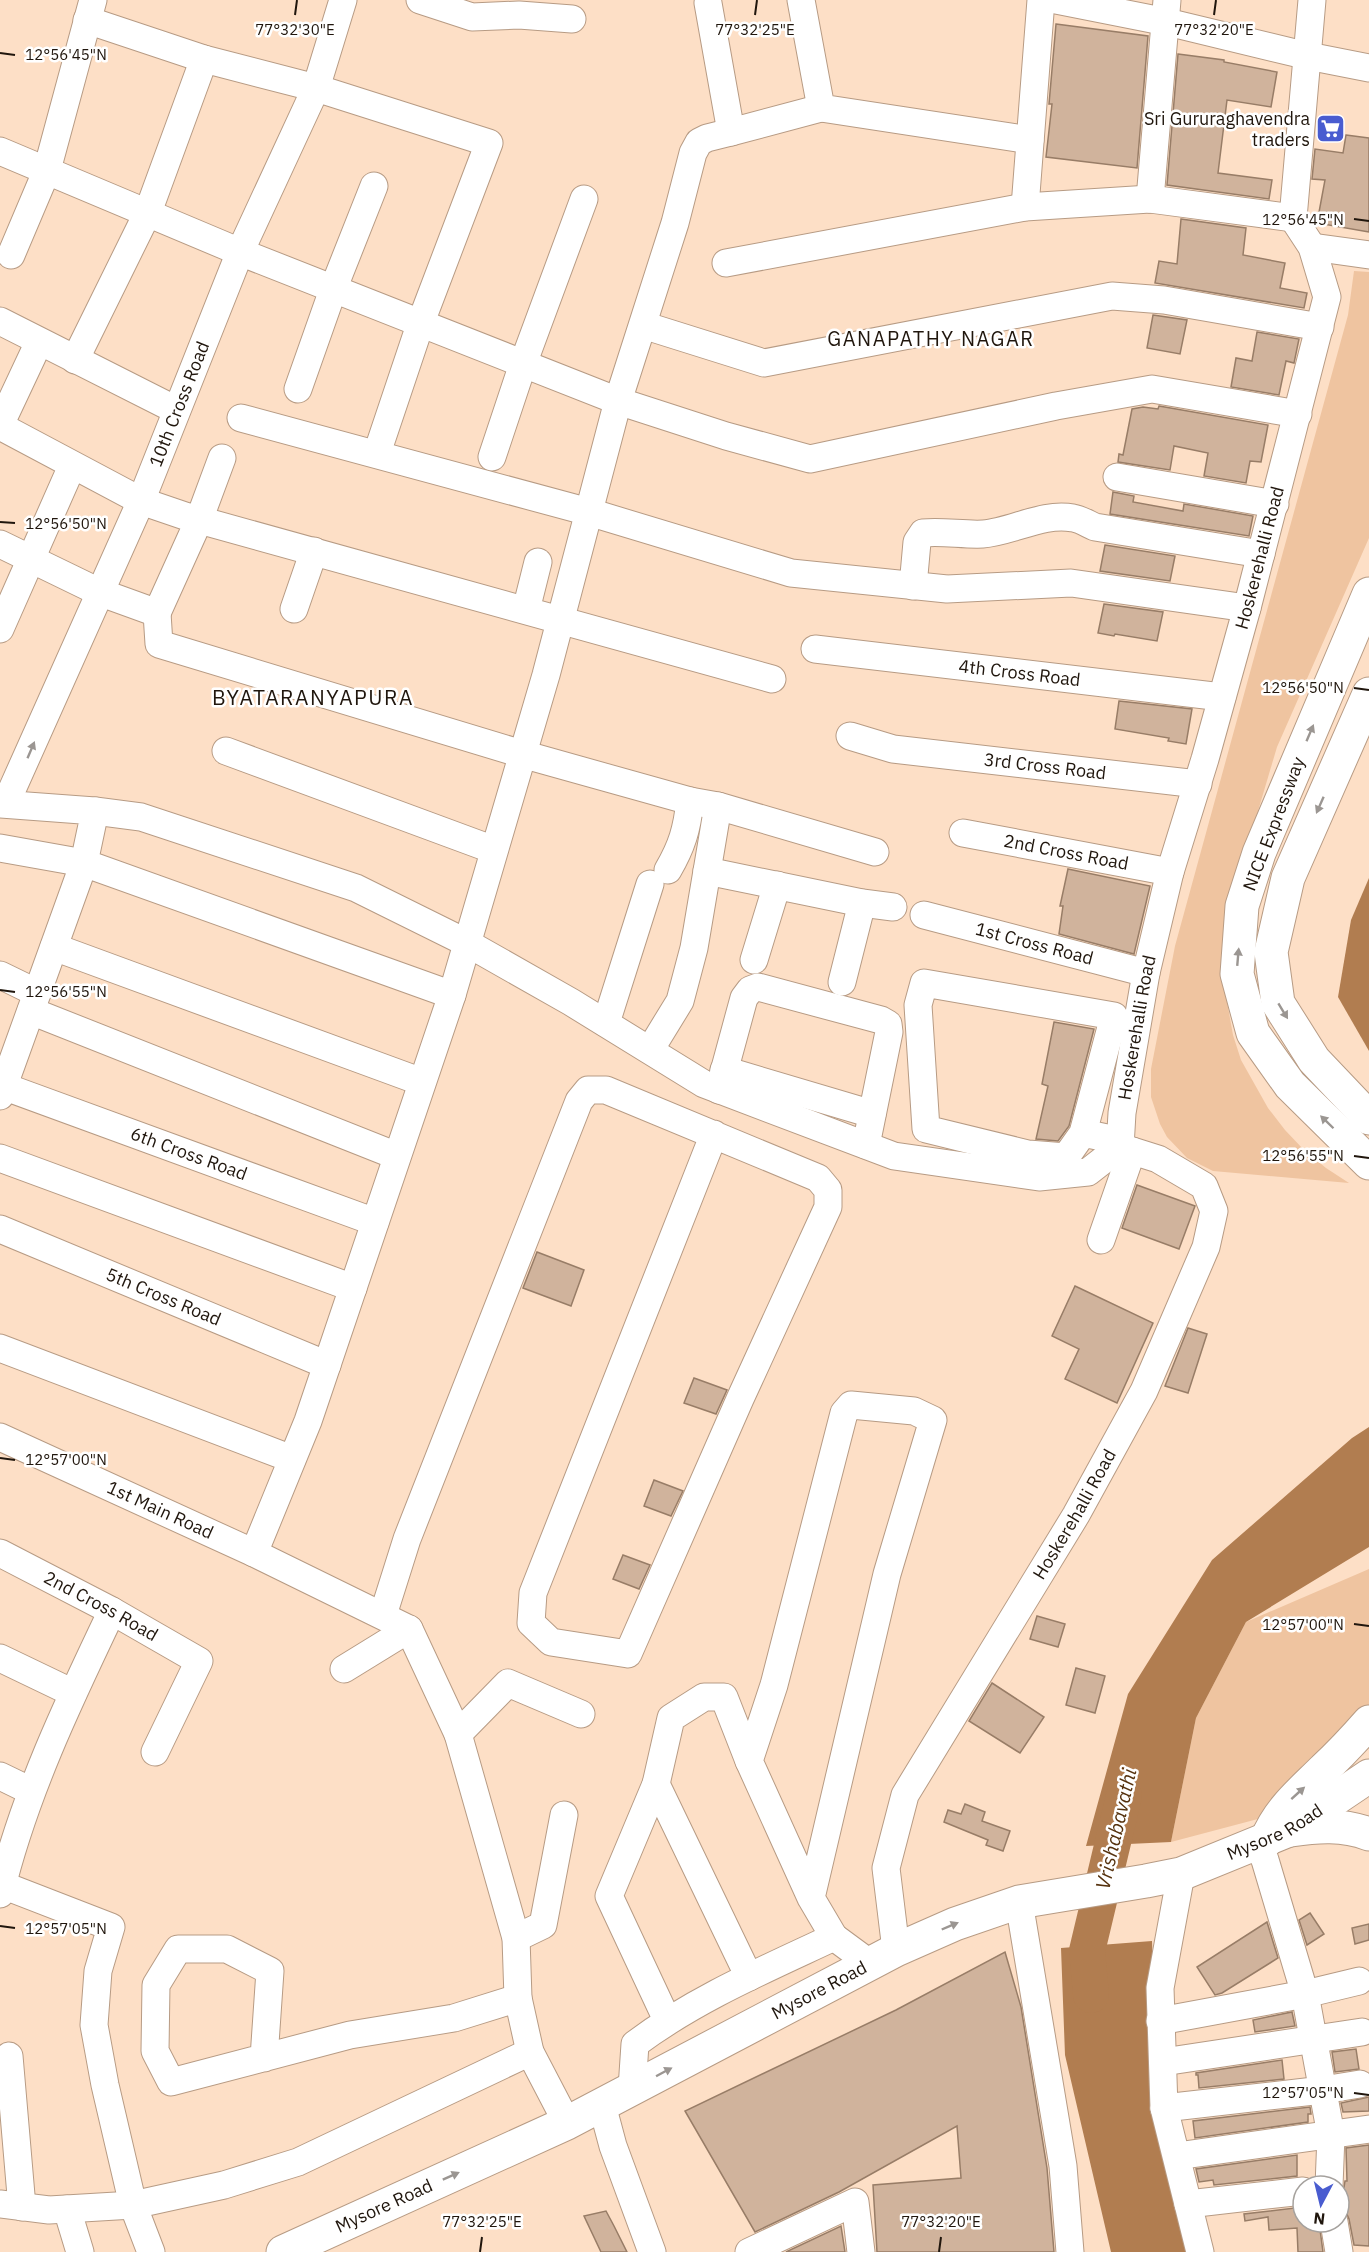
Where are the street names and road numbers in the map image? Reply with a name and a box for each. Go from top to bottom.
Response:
street label: 10th Cross Road [144,338,214,470]
street label: Hoskerehalli Road [1230,484,1289,632]
street label: 4th Cross Road [957,654,1082,691]
street label: 3rd Cross Road [983,748,1108,784]
street label: NICE Expressway [1237,754,1310,894]
street label: 2nd Cross Road [1002,829,1131,875]
street label: 1st Cross Road [973,917,1096,970]
street label: Hoskerehalli Road [1112,953,1161,1102]
street label: 6th Cross Road [127,1122,250,1185]
street label: 5th Cross Road [103,1262,225,1331]
street label: Hoskerehalli Road [1027,1445,1121,1584]
street label: 1st Main Road [103,1475,217,1544]
street label: 2nd Cross Road [40,1566,162,1646]
street label: Mysore Road [1223,1799,1327,1865]
street label: Mysore Road [767,1955,871,2024]
street label: Mysore Road [332,2174,436,2238]

